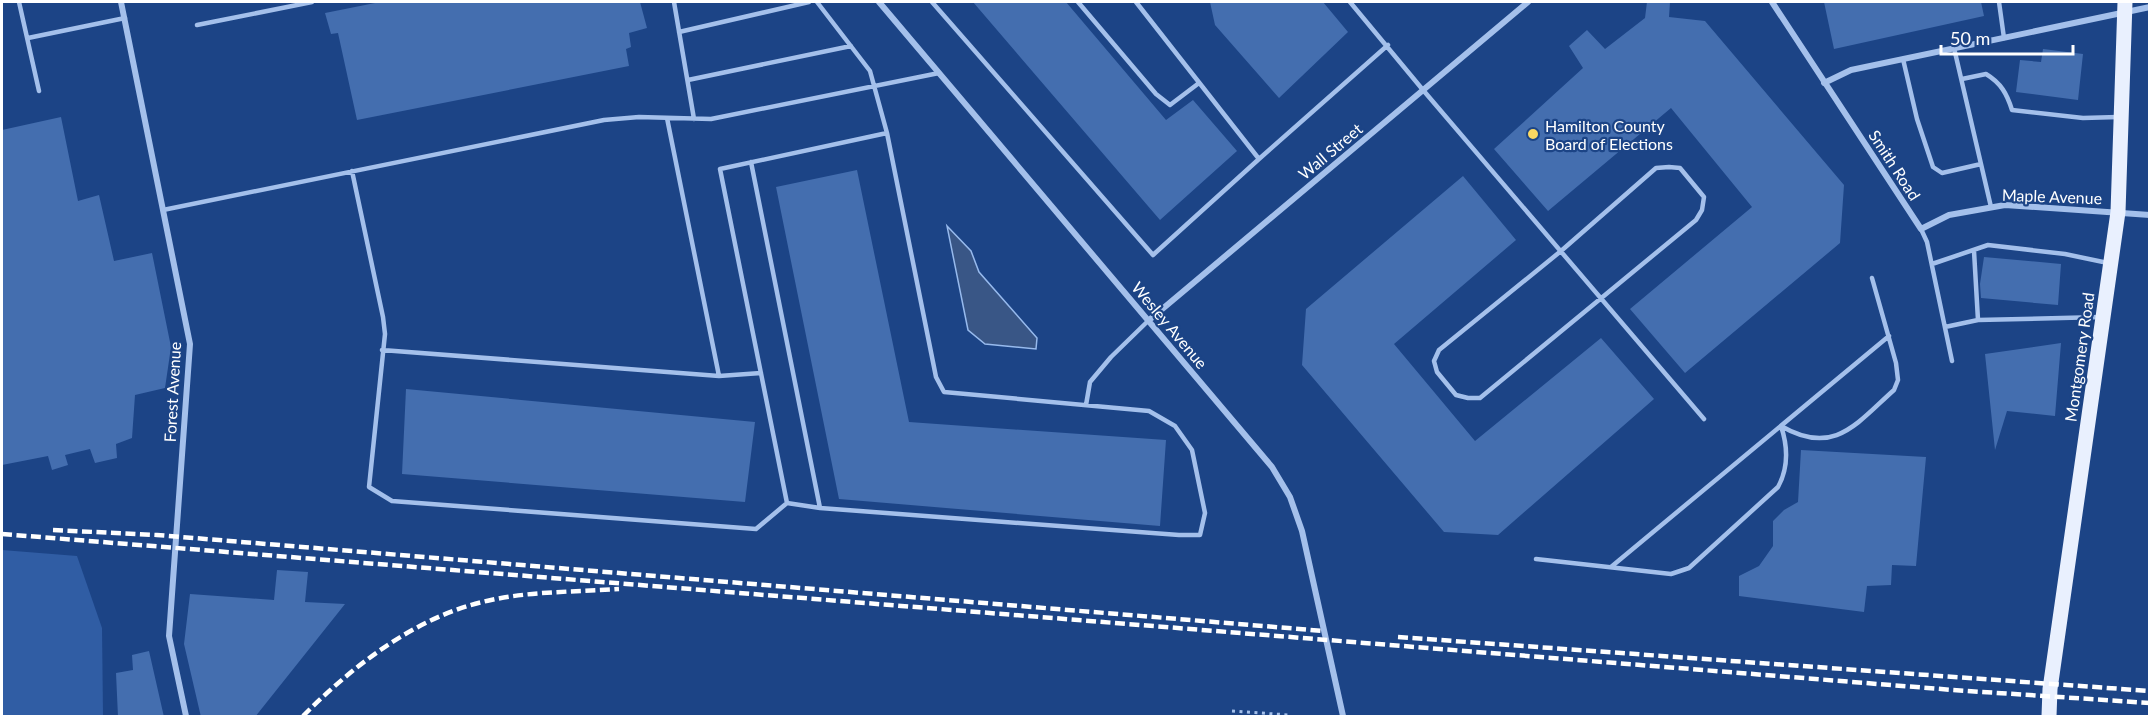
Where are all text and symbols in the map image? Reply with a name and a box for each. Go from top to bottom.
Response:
scale bar [1941,18,2073,56]
text: 50 m [1950,27,1990,49]
place label: Hamilton County Board of Elections [1545,116,1673,153]
street label: Wall Street [1294,119,1366,183]
street label: Smith Road [1865,126,1925,204]
marker: Hamilton County Board of Elections [1526,127,1540,141]
street label: Maple Avenue [2002,185,2102,207]
street label: Wesley Avenue [1128,278,1212,372]
street label: Montgomery Road [2061,291,2097,423]
street label: Forest Avenue [160,341,184,443]

